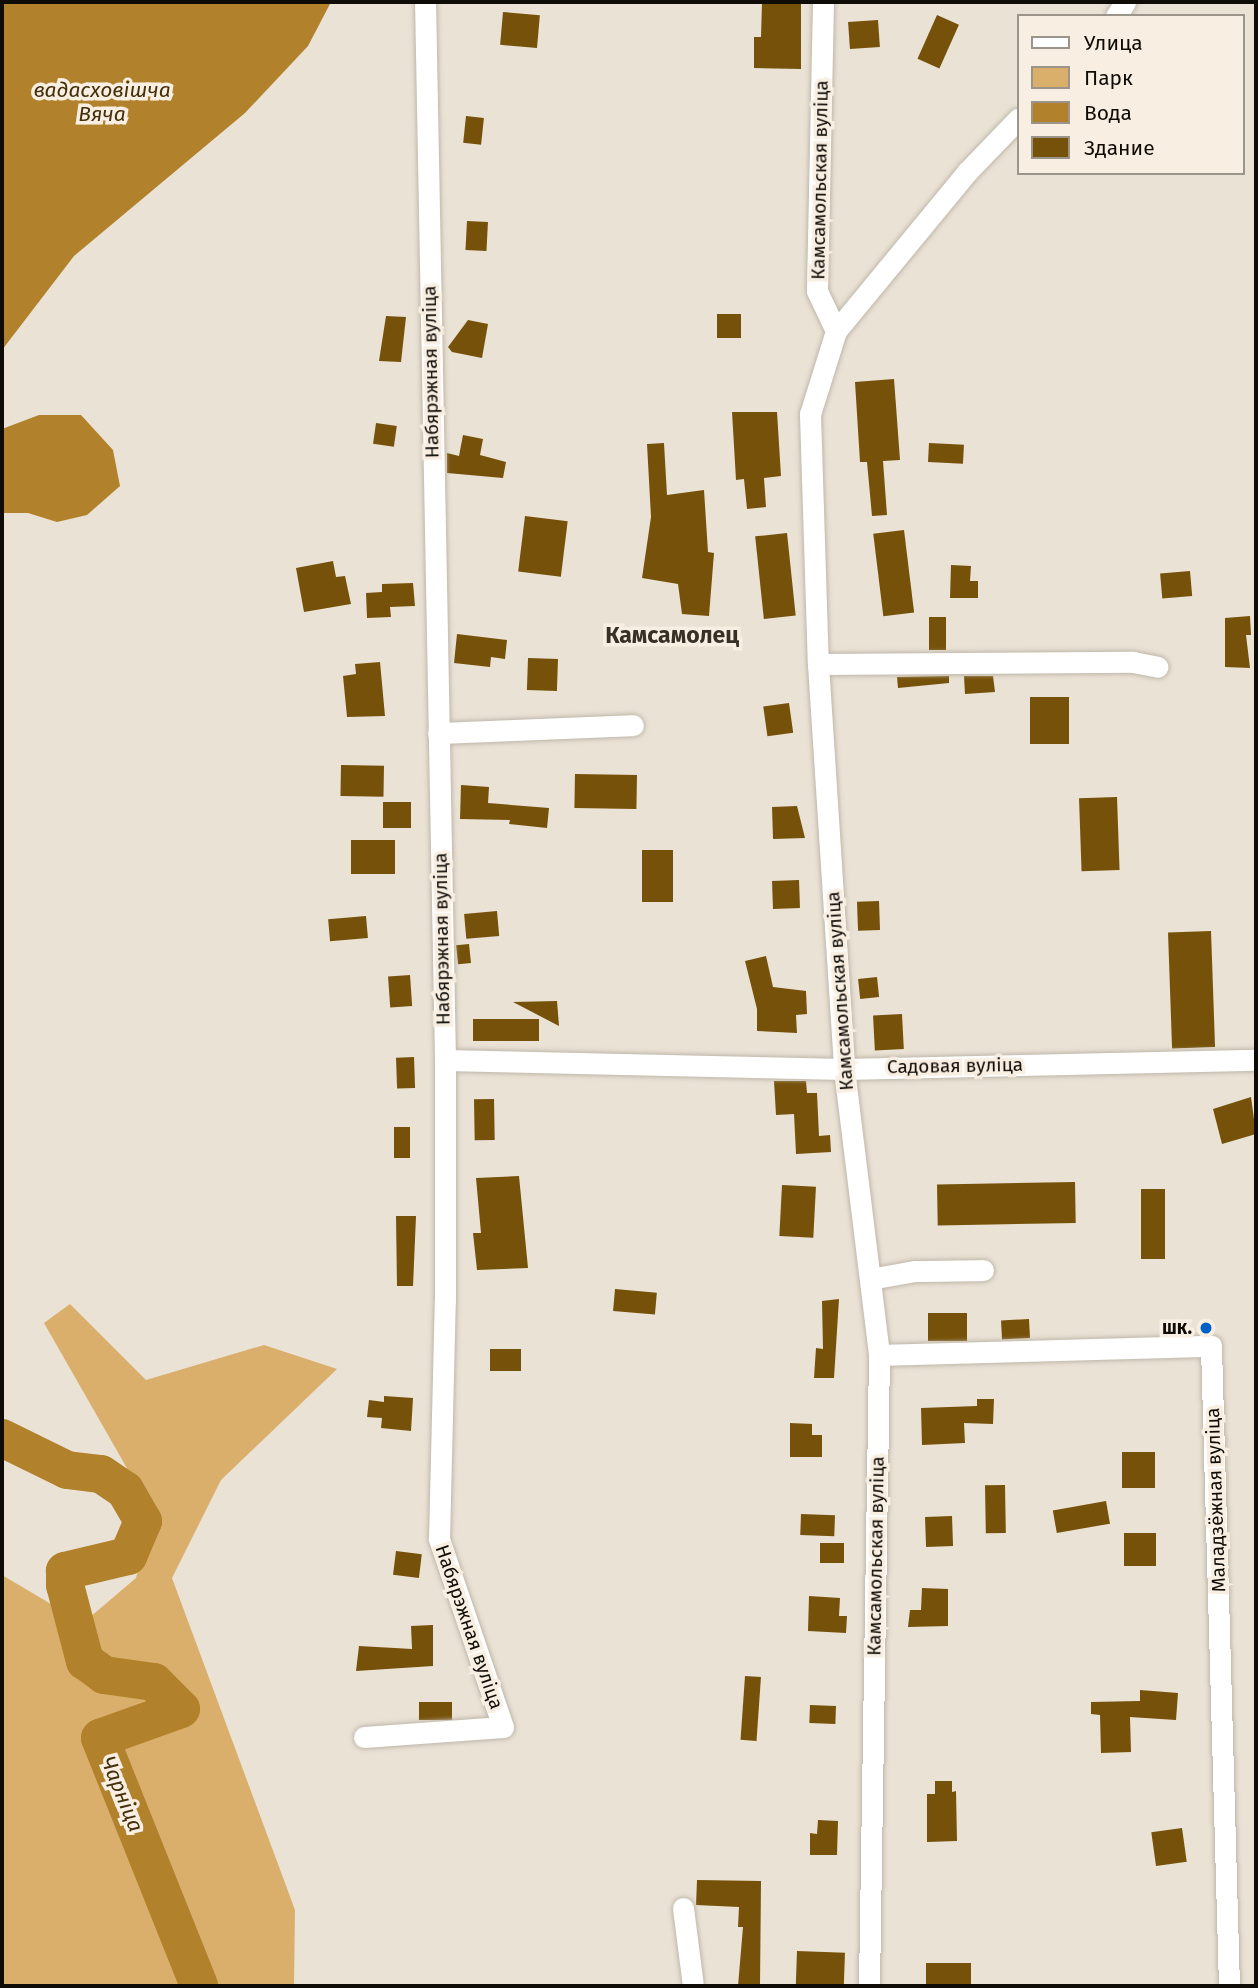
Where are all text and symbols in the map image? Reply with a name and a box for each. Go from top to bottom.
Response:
legend [1016,14,1244,175]
text: Улица [1084,30,1143,56]
text: Парк [1084,65,1133,91]
water label: вадасховішча Вяча [33,77,171,127]
street label: Камсамольская вуліца [807,80,833,280]
text: Вода [1084,100,1132,126]
text: Здание [1084,135,1155,161]
street label: Набярэжная вуліца [418,286,444,458]
district label: Камсамолец [605,621,739,649]
street label: Набярэжная вуліца [429,853,455,1025]
street label: Камсамольская вуліца [822,891,858,1091]
street label: Садовая вуліца [887,1053,1023,1079]
place label: шк. [1162,1317,1192,1339]
marker: шк. [1198,1320,1214,1336]
street label: Маладзёжная вуліца [1201,1407,1231,1593]
street label: Камсамольская вуліца [863,1456,889,1656]
street label: Набярэжная вуліца [430,1542,508,1712]
water label: Чарніца [96,1753,148,1835]

